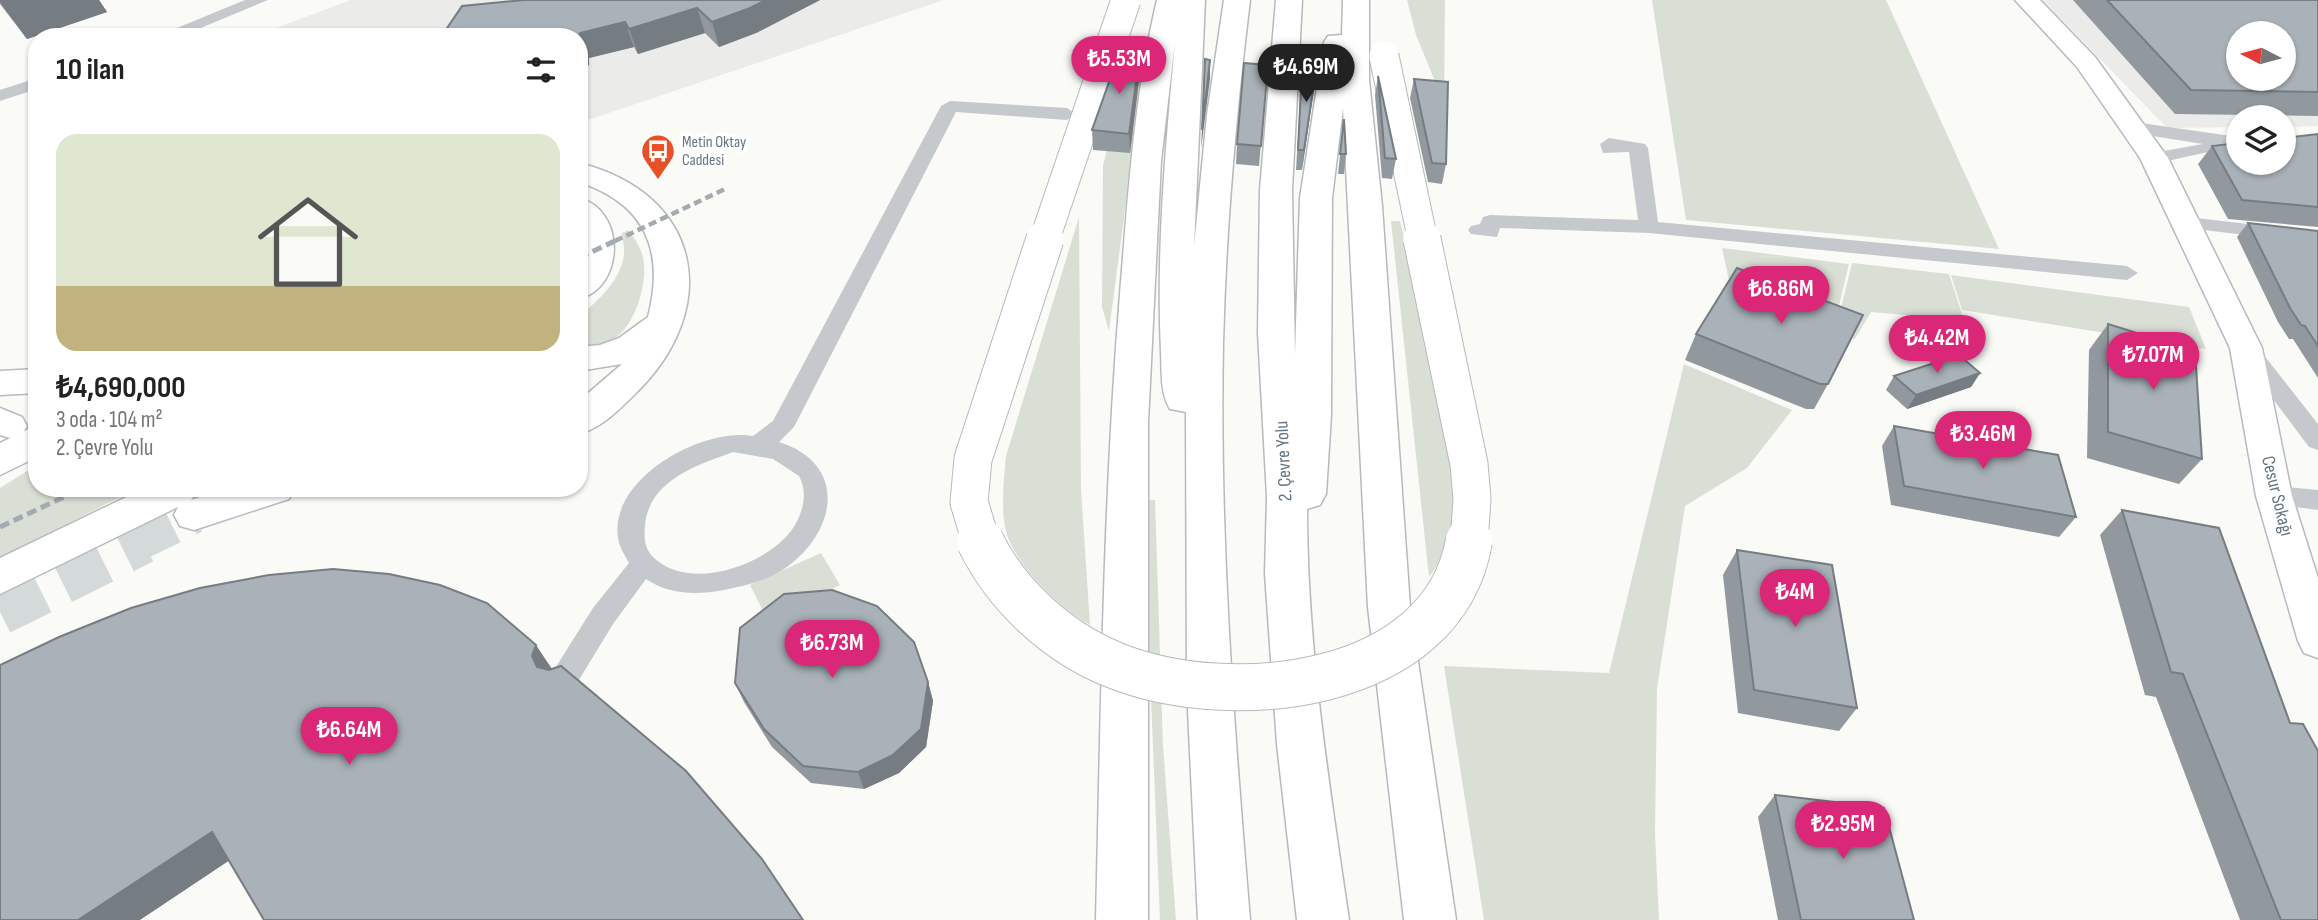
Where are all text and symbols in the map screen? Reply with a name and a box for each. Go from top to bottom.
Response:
north arrow [2226,21,2296,91]
map controls [2226,21,2296,175]
pin: ₺5.53M [1062,36,1176,96]
pin: ₺4.69M [1249,44,1363,104]
text: ₺5.53M [1087,45,1151,73]
icon: filters [522,51,560,89]
text: 10 ilan [56,52,125,88]
text: ₺4.69M [1274,53,1338,81]
button: layers [2226,105,2296,175]
bus stop icon: Metin Oktay Caddesi [639,132,677,181]
place label: Metin Oktay Caddesi [682,133,746,170]
icon: home [245,179,371,305]
pin: ₺6.86M [1724,266,1838,326]
text: ₺6.86M [1748,275,1814,303]
pin: ₺4.42M [1880,316,1994,375]
text: ₺4.42M [1905,324,1969,352]
pin: ₺7.07M [2096,332,2210,392]
text: ₺7.07M [2122,341,2184,369]
text: ₺4,690,000 [56,370,185,406]
text: 3 oda · 104 m² [56,406,163,434]
pin: ₺3.46M [1926,412,2040,471]
street label: 2. Çevre Yolu [1270,420,1298,502]
text: ₺3.46M [1951,420,2015,448]
text: 2. Çevre Yolu [56,434,153,462]
street label: Cesur Sokağı [2256,454,2298,538]
pin: ₺4M [1761,570,1829,629]
text: ₺4M [1776,578,1814,606]
pin: ₺6.73M [775,620,889,680]
text: ₺6.73M [801,629,863,657]
pin: ₺6.64M [292,708,406,767]
text: ₺6.64M [317,716,381,744]
pin: ₺2.95M [1786,802,1900,861]
text: ₺2.95M [1811,810,1875,838]

